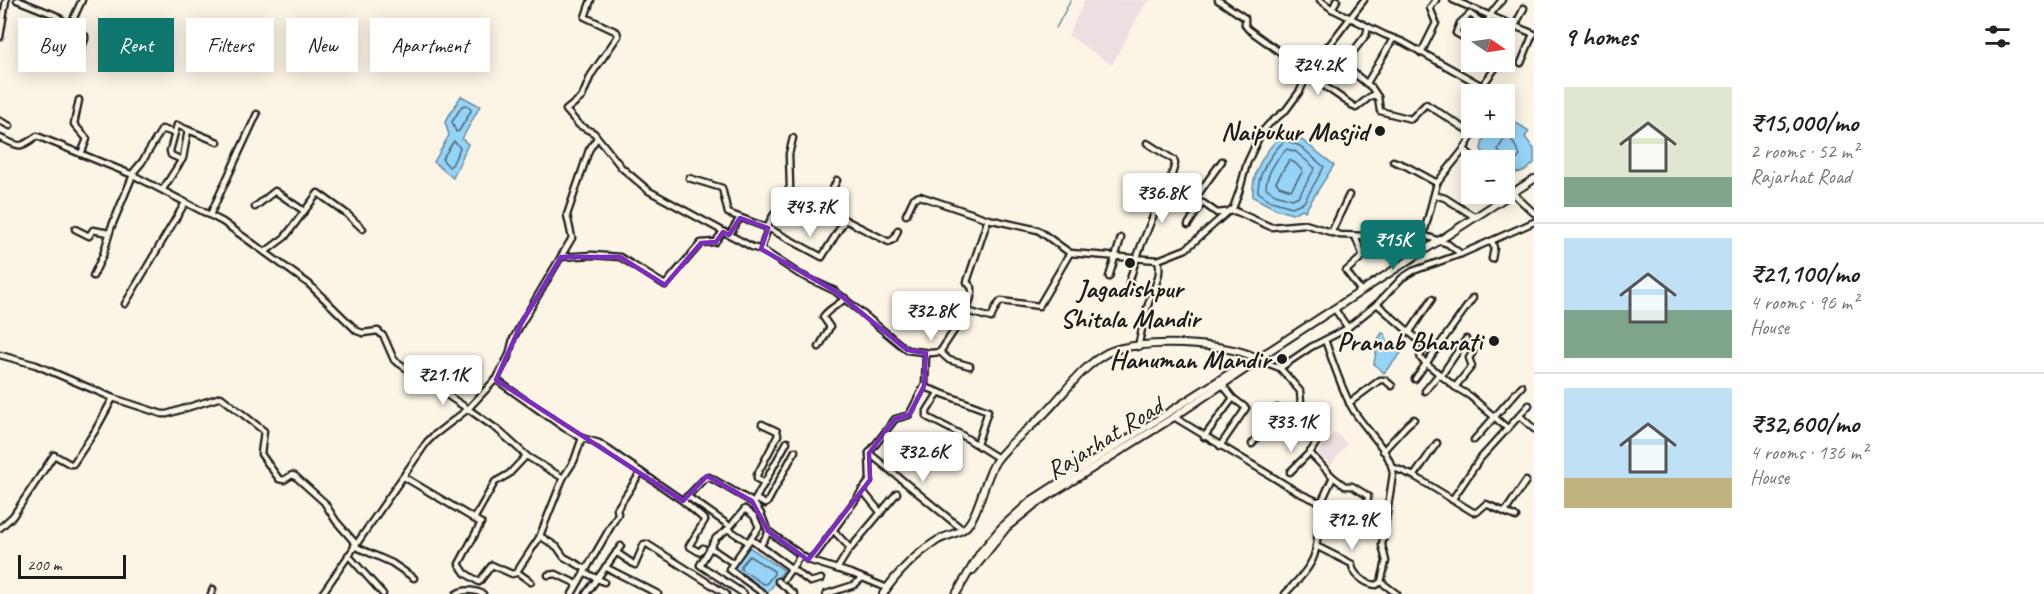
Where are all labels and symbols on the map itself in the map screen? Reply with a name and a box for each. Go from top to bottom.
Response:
north arrow [1461,18,1515,72]
pin: ₹24.2K [1269,45,1367,96]
place label: Naipukur Masjid [1221,115,1373,148]
marker: Naipukur Masjid [1373,124,1387,138]
pin: ₹36.8K [1113,173,1211,224]
pin: ₹43.7K [761,187,859,238]
pin: ₹15K [1357,220,1429,271]
marker: Jagadishpur Shitala Mandir [1123,256,1137,270]
place label: Jagadishpur Shitala Mandir [1060,272,1202,335]
pin: ₹32.8K [882,291,980,342]
place label: Pranab Bharati [1337,325,1485,358]
marker: Pranab Bharati [1487,334,1501,348]
place label: Hanuman Mandir [1110,343,1273,376]
marker: Hanuman Mandir [1275,352,1289,366]
pin: ₹21.1K [394,355,492,406]
street label: Rajarhat Road [1040,388,1172,487]
pin: ₹33.1K [1242,402,1340,453]
pin: ₹32.6K [874,432,972,483]
pin: ₹12.9K [1303,500,1401,551]
scale bar [18,552,126,580]

